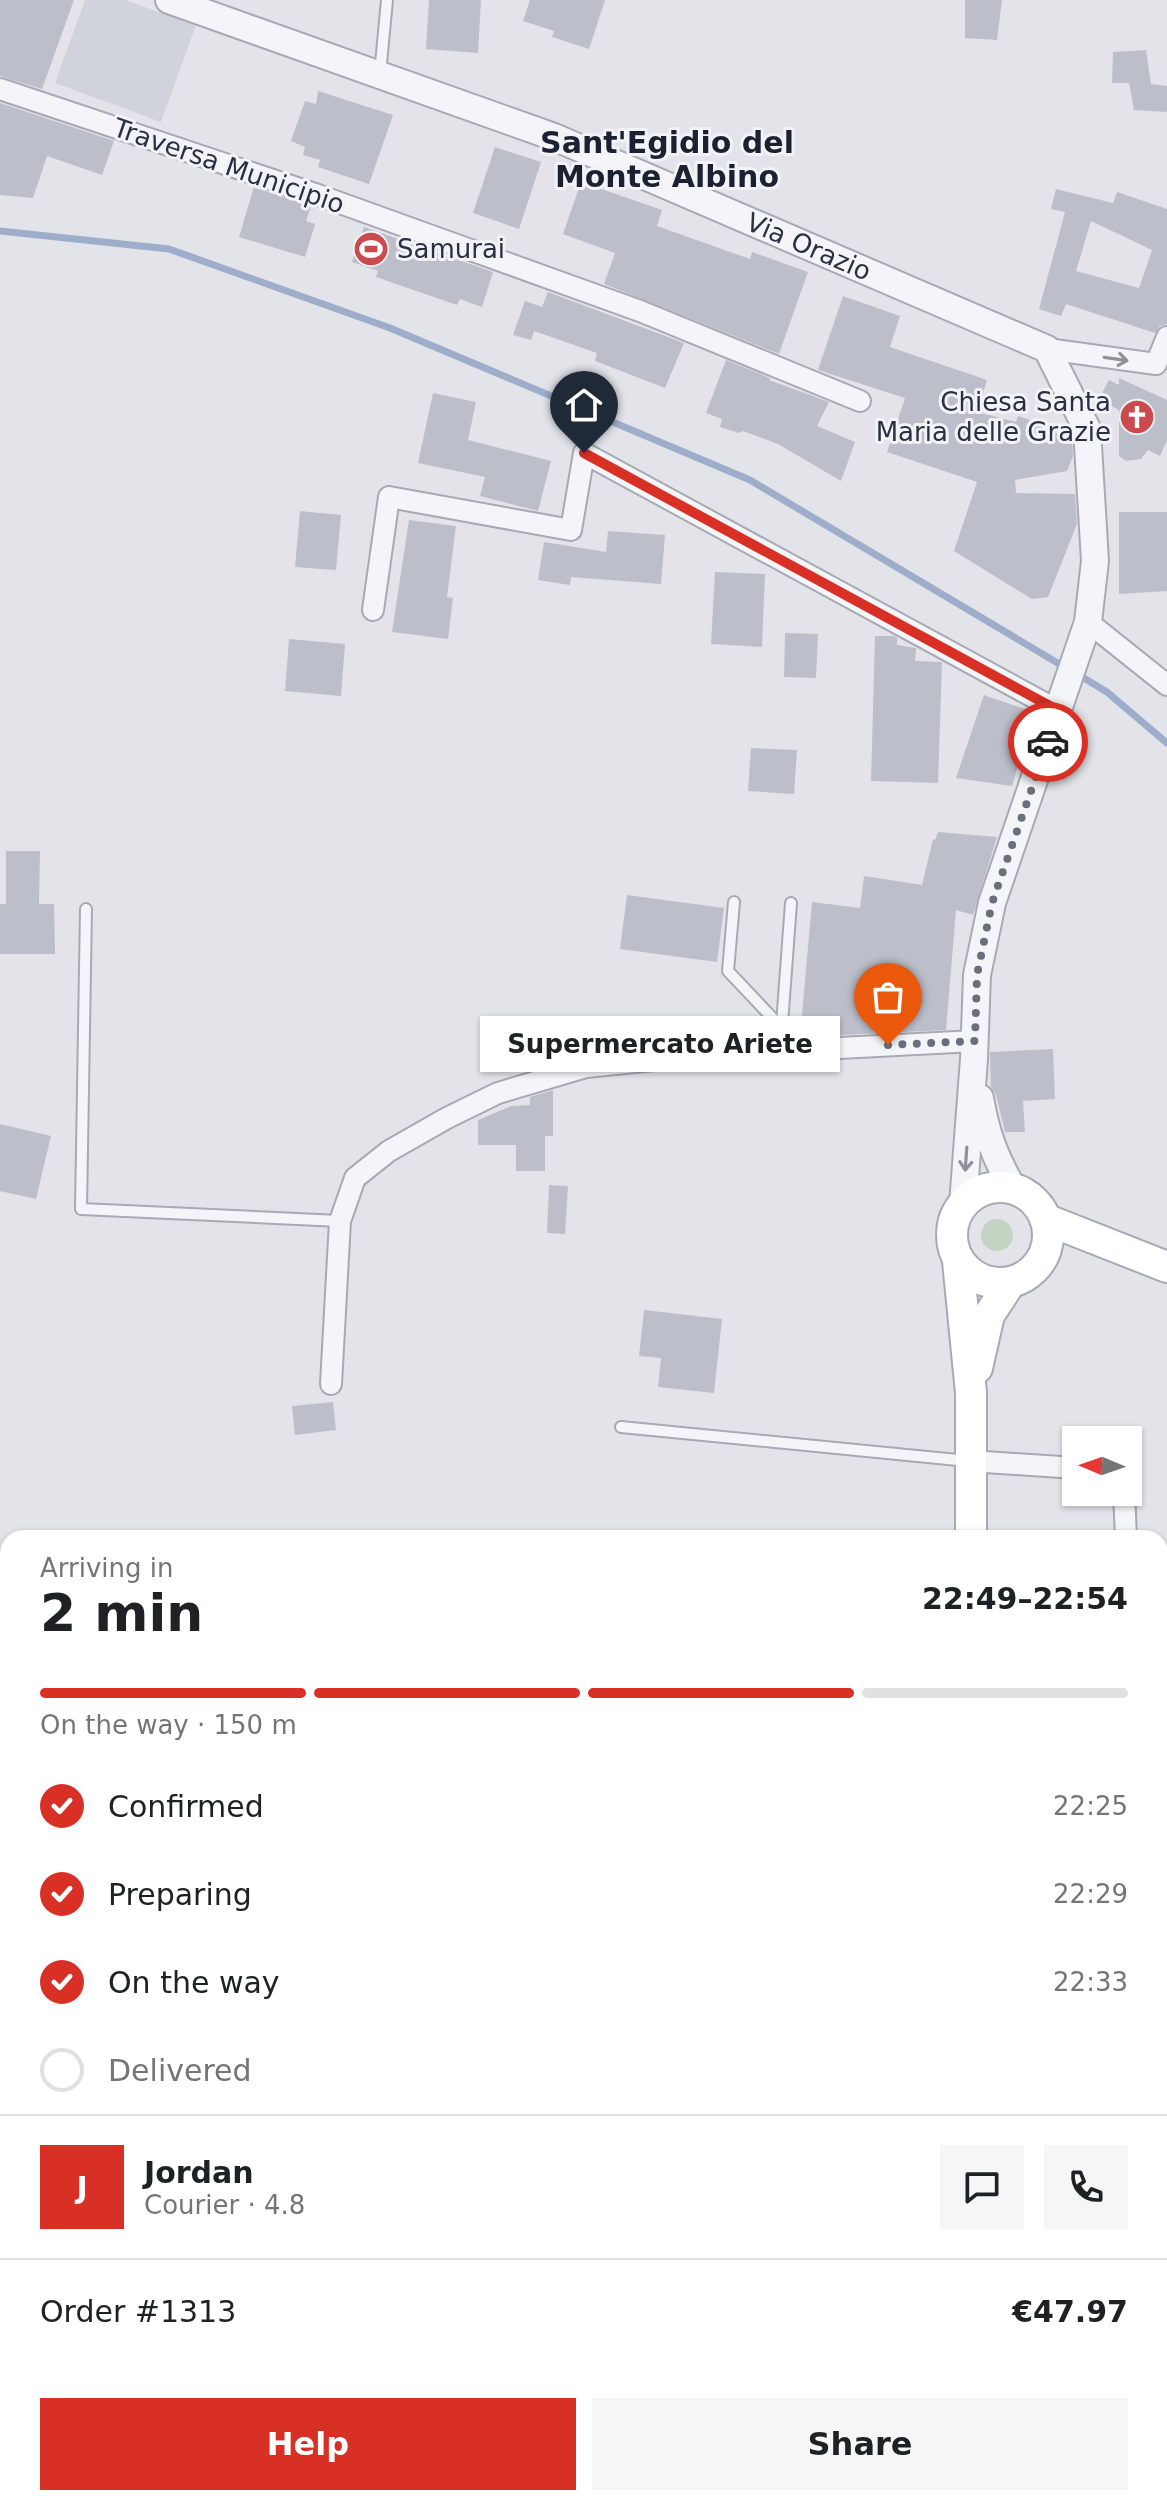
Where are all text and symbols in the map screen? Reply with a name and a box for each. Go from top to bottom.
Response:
street label: Traversa Municipio [109,112,348,220]
district label: Sant'Egidio del Monte Albino [540,125,794,194]
street label: Via Orazio [742,207,876,287]
sports icon: Samurai [352,230,390,268]
place label: Samurai [397,234,505,264]
one-way arrow [1103,352,1128,367]
pin [550,371,618,453]
icon: home [562,383,606,427]
place label: Chiesa Santa Maria delle Grazie [876,387,1111,447]
church icon: Chiesa Santa Maria delle Grazie [1118,398,1156,436]
courier [1008,702,1088,782]
icon: car [1026,720,1070,764]
pin [854,963,922,1045]
icon: bag [866,975,910,1019]
callout: Supermercato Ariete [480,1017,840,1073]
text: Supermercato Ariete [507,1029,813,1059]
one-way arrow [958,1145,973,1172]
north arrow [1062,1426,1142,1506]
map controls [1062,1426,1142,1506]
text: Arriving in [40,1553,174,1583]
text: 22:49–22:54 [922,1581,1128,1616]
text: 2 min [40,1583,203,1643]
text: On the way · 150 m [40,1710,297,1740]
icon: check [40,1784,84,1828]
text: Confirmed [108,1789,264,1824]
text: 22:25 [1053,1791,1128,1821]
icon: check [40,1872,84,1916]
text: Preparing [108,1877,252,1912]
text: 22:29 [1053,1879,1128,1909]
icon: check [40,1960,84,2004]
text: On the way [108,1965,280,2000]
text: 22:33 [1053,1967,1128,1997]
text: Delivered [108,2053,252,2088]
button: chat [940,2145,1024,2229]
button: phone [1044,2145,1128,2229]
text: Jordan [144,2155,254,2190]
text: J [76,2170,88,2205]
text: Courier · 4.8 [144,2190,305,2220]
text: Order #1313 [40,2294,236,2329]
text: €47.97 [1012,2294,1128,2329]
button: Help [40,2398,576,2490]
button: Share [592,2398,1128,2490]

